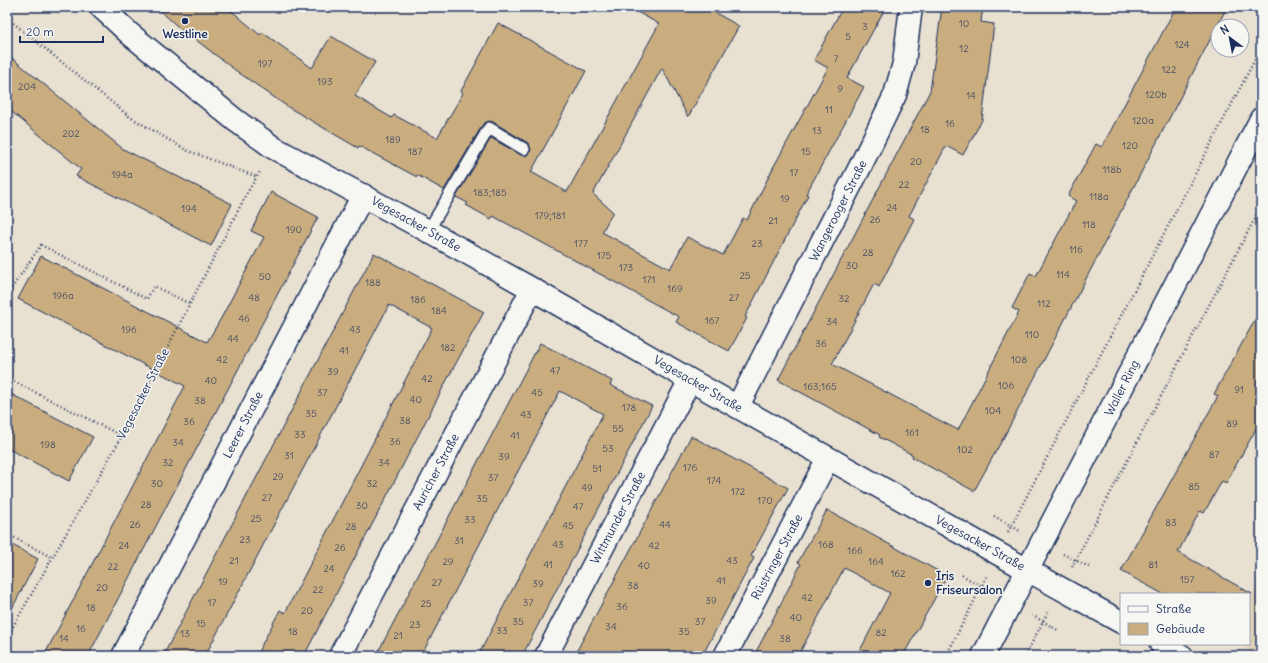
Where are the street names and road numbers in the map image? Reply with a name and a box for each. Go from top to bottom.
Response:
street label: Wangerooger Straße [805,158,870,264]
street label: Vegesacker Straße [369,193,464,254]
street label: Vegesacker Straße [113,346,172,442]
street label: Vegesacker Straße [651,352,745,415]
street label: Waller Ring [1101,357,1142,418]
street label: Leerer Straße [219,389,266,461]
street label: Auricher Straße [409,431,462,513]
street label: Wittmunder Straße [587,469,648,567]
street label: Rüstringer Straße [748,511,805,602]
street label: Vegesacker Straße [933,512,1028,573]

